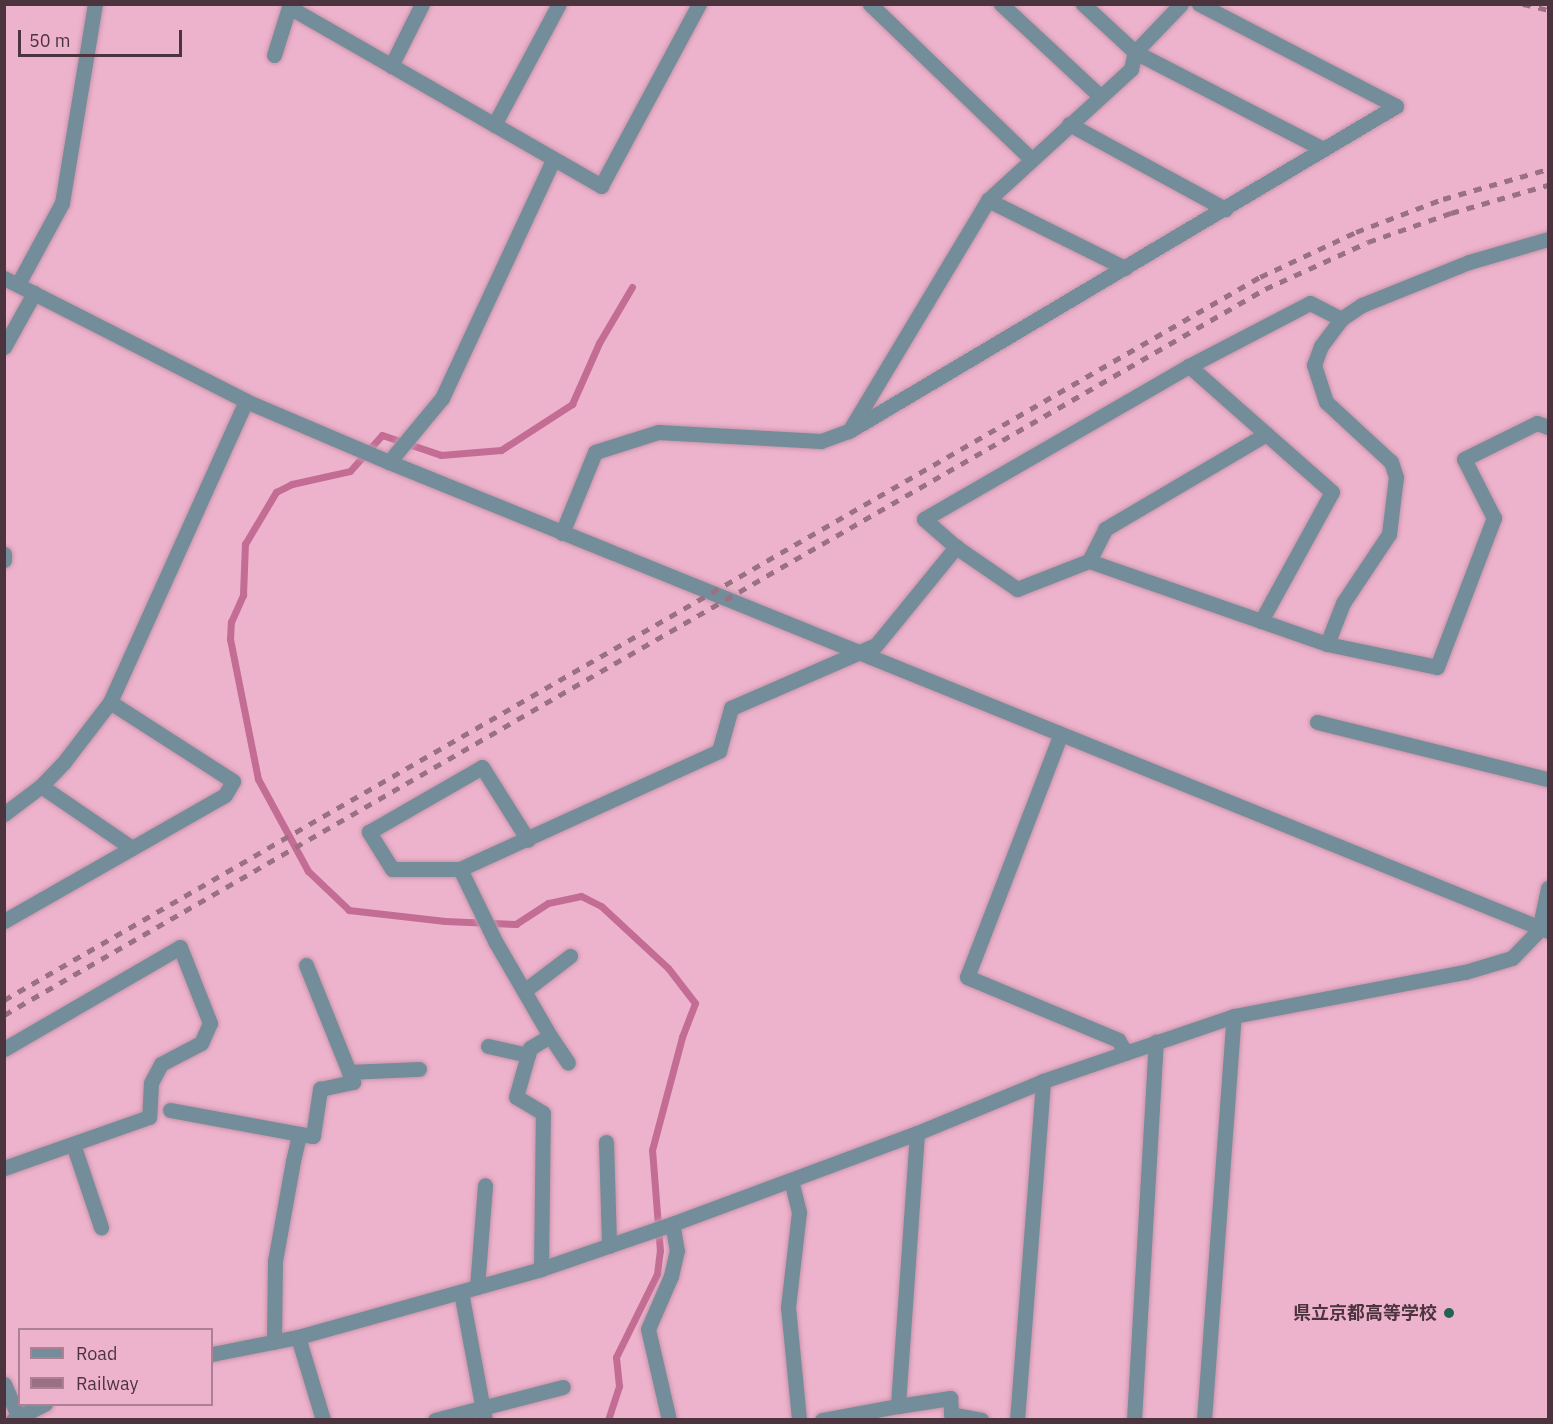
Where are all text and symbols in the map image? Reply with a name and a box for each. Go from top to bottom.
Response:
scale bar [21,18,184,56]
text: 50 m [29,29,71,52]
place label: 県立京都高等学校 [1293,1302,1437,1324]
marker: 県立京都高等学校 [1442,1306,1456,1320]
legend [18,1328,213,1406]
text: Road [76,1342,117,1365]
text: Railway [76,1372,138,1395]

